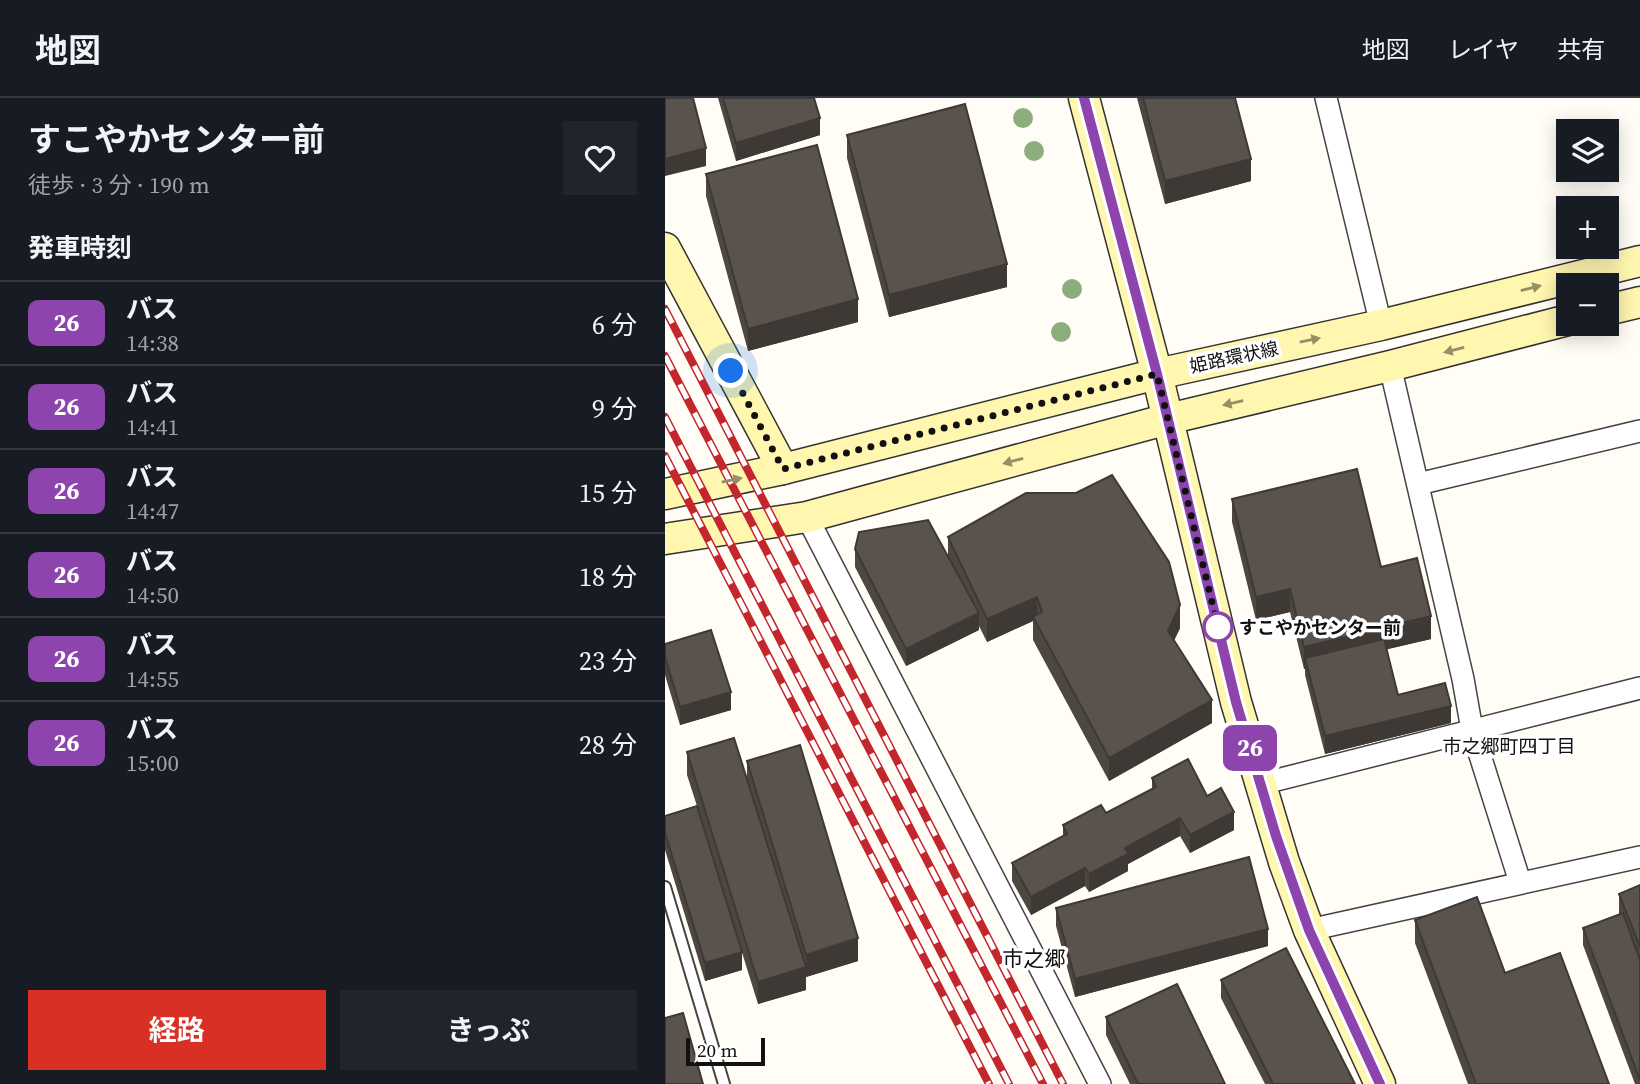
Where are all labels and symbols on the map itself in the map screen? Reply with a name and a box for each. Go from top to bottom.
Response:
one-way arrow [1521,282,1543,293]
street label: 姫路環状線 [1187,335,1281,379]
one-way arrow [1299,335,1321,346]
one-way arrow [1444,345,1465,355]
your location [713,353,748,388]
one-way arrow [1222,398,1244,409]
one-way arrow [1002,456,1024,467]
one-way arrow [721,474,743,485]
marker: すこやかセンター前 [1203,612,1233,642]
place label: すこやかセンター前 [1239,615,1401,640]
line badge: 26 [1219,725,1281,771]
district label: 市之郷町四丁目 [1442,733,1576,759]
district label: 市之郷 [1003,944,1066,973]
scale bar [686,1035,765,1067]

